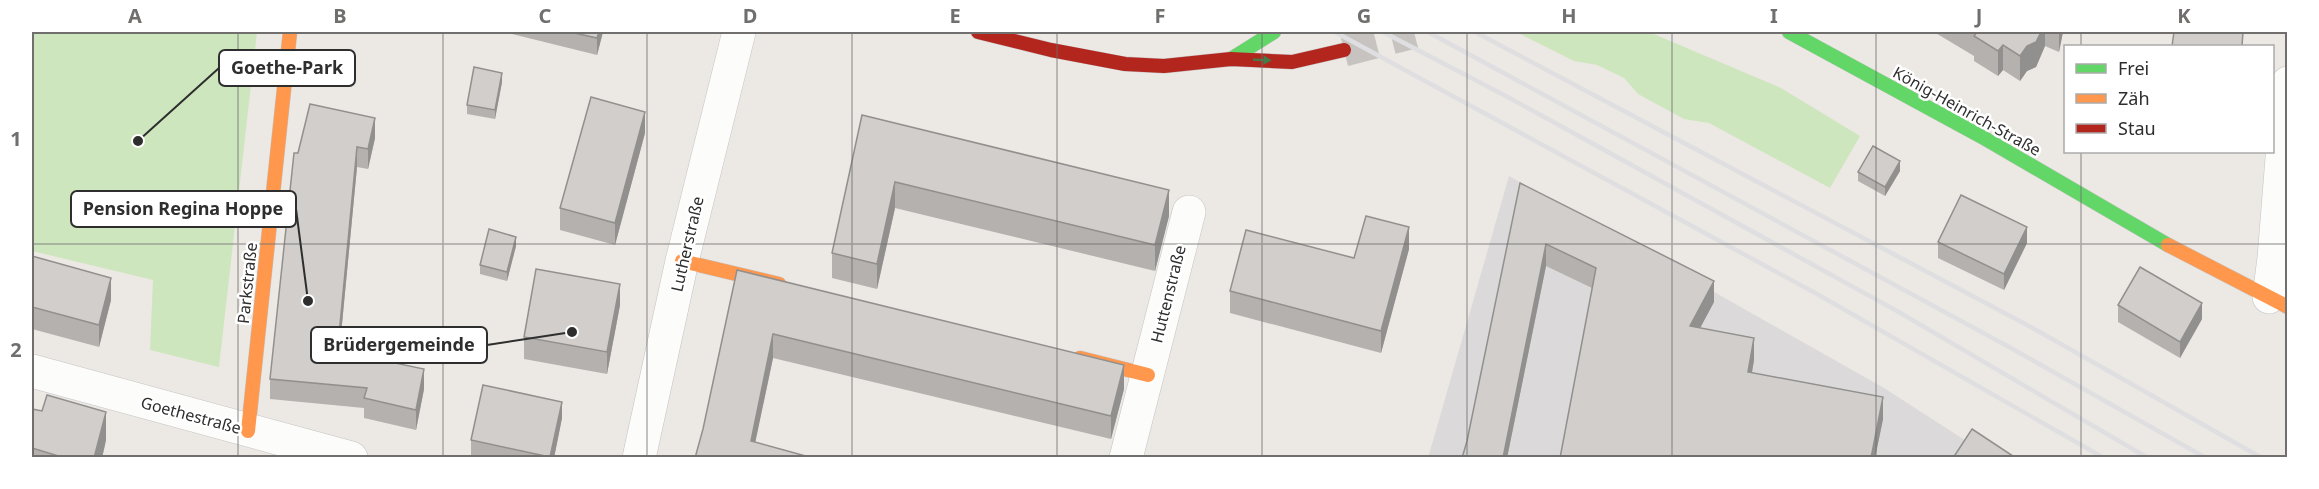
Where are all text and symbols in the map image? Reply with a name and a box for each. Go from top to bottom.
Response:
text: A [128,2,142,29]
text: B [333,2,347,29]
text: C [539,2,552,29]
text: D [743,2,757,29]
text: E [949,2,961,29]
text: F [1155,2,1165,29]
text: G [1357,2,1371,29]
text: H [1561,2,1577,29]
text: I [1770,2,1778,29]
text: J [1974,2,1982,29]
text: K [2177,2,2191,29]
legend [2064,45,2274,153]
callout: Goethe-Park [219,50,355,86]
text: Goethe-Park [231,55,344,79]
one-way arrow [1252,56,1271,65]
text: Frei [2118,56,2149,80]
street label: König-Heinrich-Straße [1889,61,2045,161]
text: Zäh [2118,86,2150,110]
text: Stau [2118,116,2156,140]
text: 1 [10,125,22,152]
callout: Pension Regina Hoppe [71,191,296,227]
street label: Lutherstraße [665,194,709,294]
text: Pension Regina Hoppe [83,196,283,220]
street label: Parkstraße [232,241,262,325]
street label: Huttenstraße [1145,243,1191,345]
callout: Brüdergemeinde [311,327,487,363]
text: Brüdergemeinde [323,332,475,356]
text: 2 [10,336,22,363]
street label: Goethestraße [138,391,244,439]

